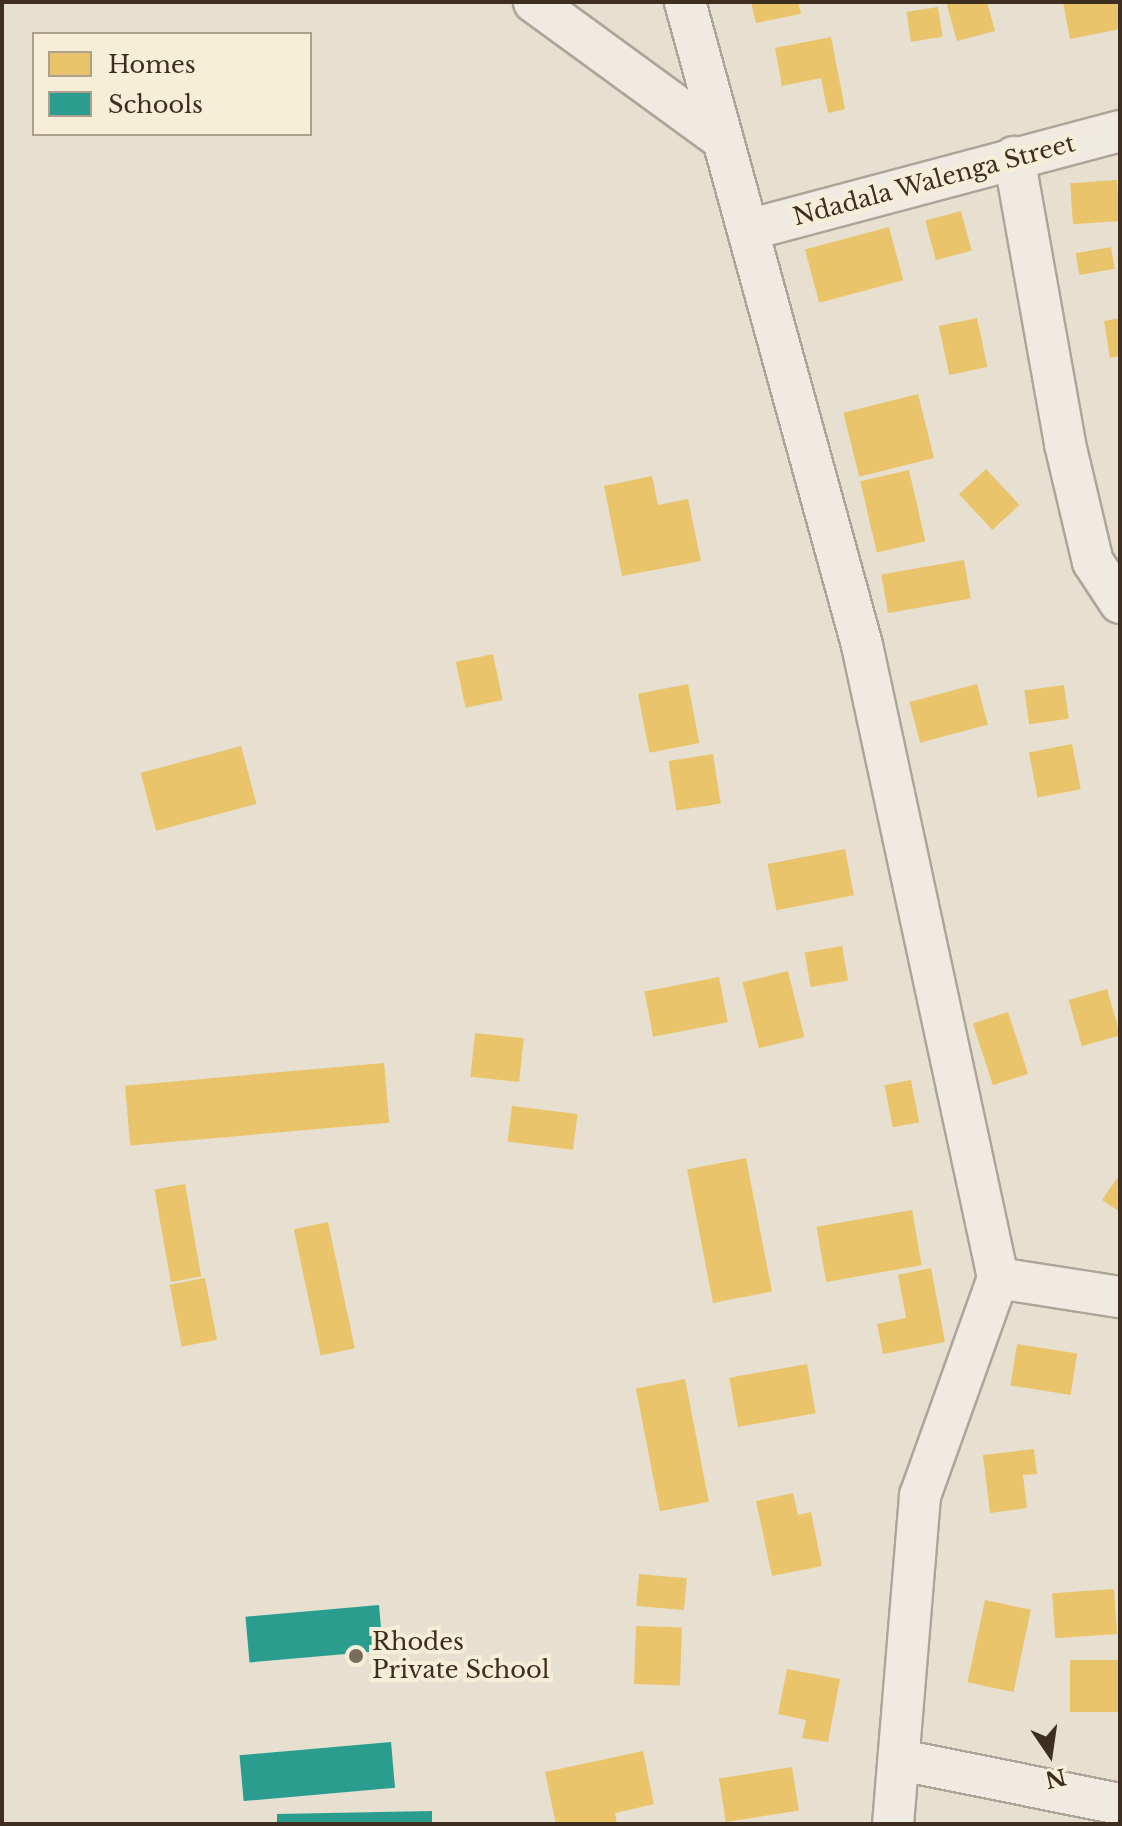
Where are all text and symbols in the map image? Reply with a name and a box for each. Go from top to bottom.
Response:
legend [32,32,312,136]
text: Homes [108,50,196,79]
text: Schools [108,90,203,119]
street label: Ndadala Walenga Street [789,128,1079,232]
place label: Rhodes Private School [372,1628,549,1684]
marker: Rhodes Private School [347,1647,365,1665]
north arrow [1010,1714,1090,1794]
text: N [1042,1762,1069,1793]

